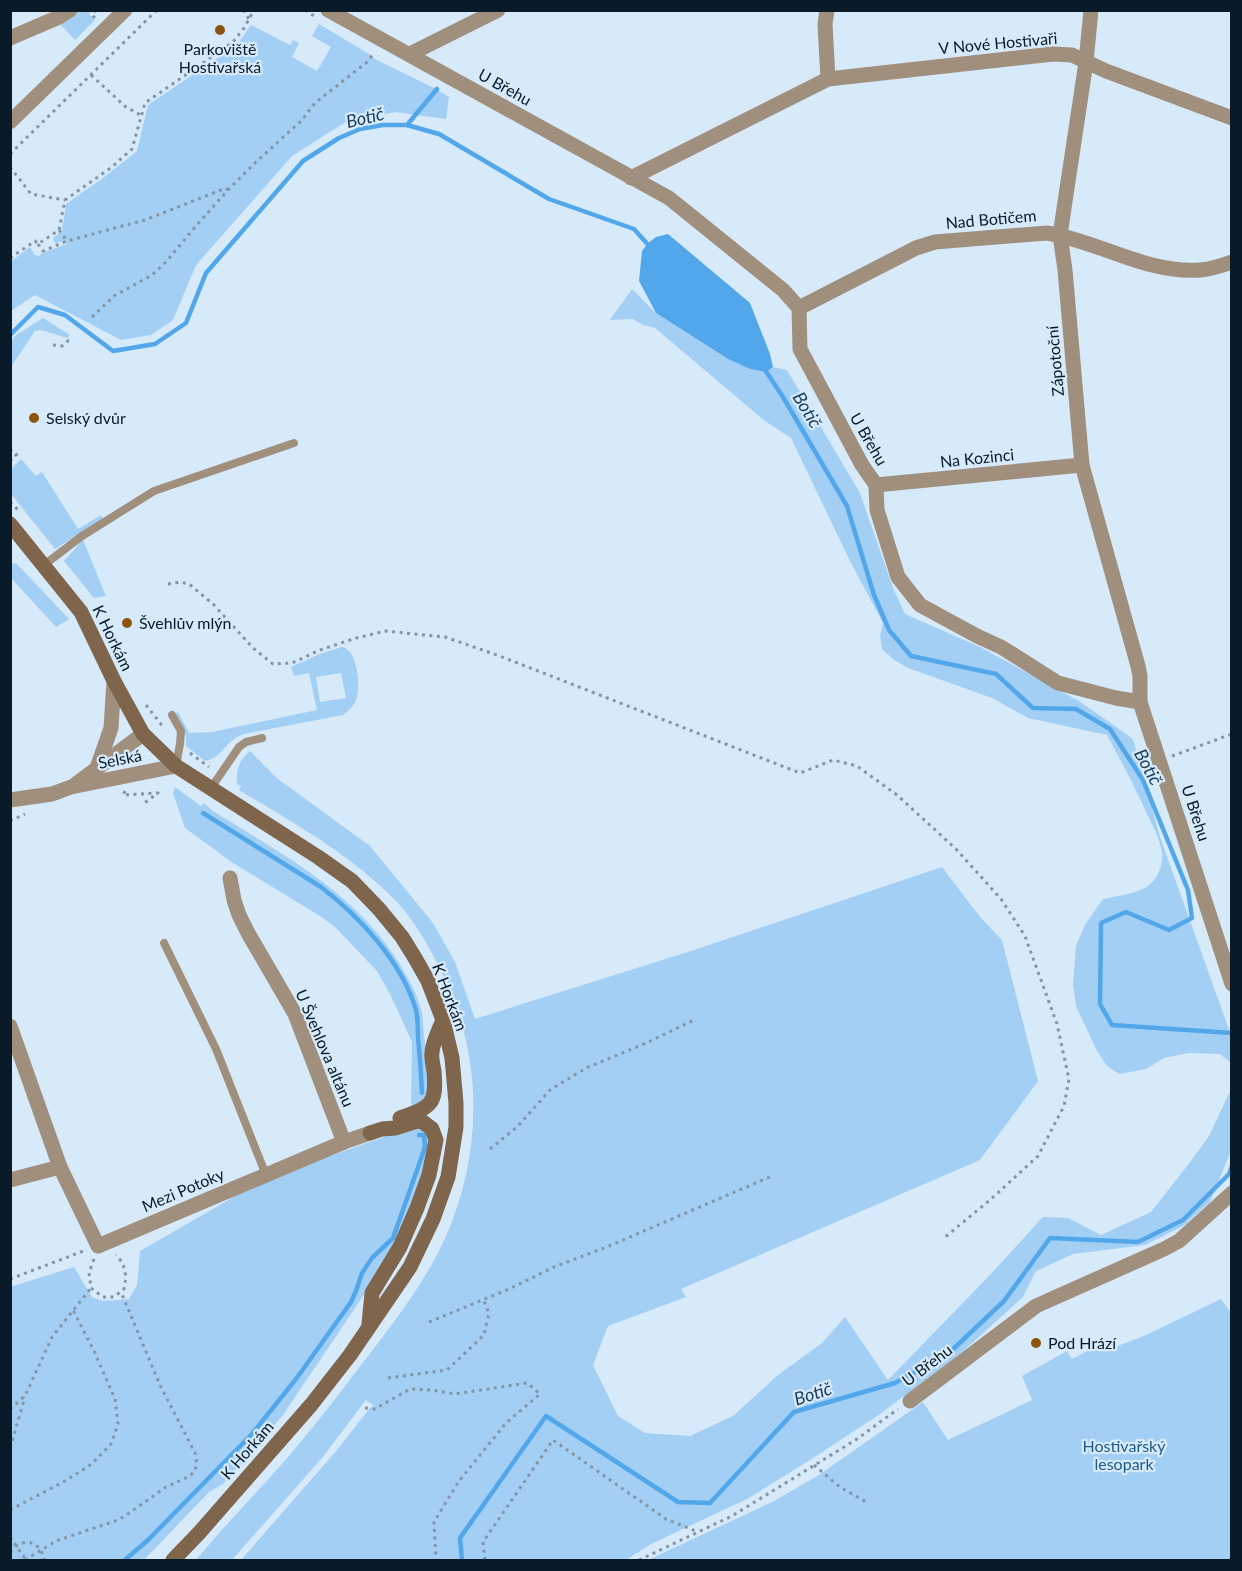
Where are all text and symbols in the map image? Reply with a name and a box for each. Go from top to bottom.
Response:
marker: Parkoviště Hostivařská [213,23,227,37]
street label: V Nové Hostivaři [938,28,1058,57]
place label: Parkoviště Hostivařská [179,39,261,76]
street label: U Břehu [475,64,535,109]
water label: Botič [344,102,386,132]
street label: Nad Botičem [945,205,1037,232]
street label: Zápotoční [1042,324,1067,397]
water label: Botič [789,387,827,432]
place label: Selský dvůr [46,408,126,427]
street label: U Břehu [847,409,892,469]
marker: Selský dvůr [27,411,41,425]
street label: Na Kozinci [939,444,1015,471]
street label: K Horkám [89,602,138,674]
place label: Švehlův mlýn [139,613,231,632]
marker: Švehlův mlýn [120,616,134,630]
water label: Botič [1130,744,1168,789]
street label: Selská [97,745,143,772]
street label: U Břehu [1179,782,1214,843]
street label: K Horkám [429,960,472,1033]
street label: U Švehlova altánu [292,986,359,1109]
street label: Mezi Potoky [139,1163,227,1215]
place label: Pod Hrází [1048,1333,1117,1352]
marker: Pod Hrází [1029,1336,1043,1350]
street label: U Břehu [898,1340,956,1390]
water label: Botič [791,1377,834,1409]
street label: K Horkám [216,1417,277,1483]
park label: Hostivařský lesopark [1083,1436,1166,1473]

